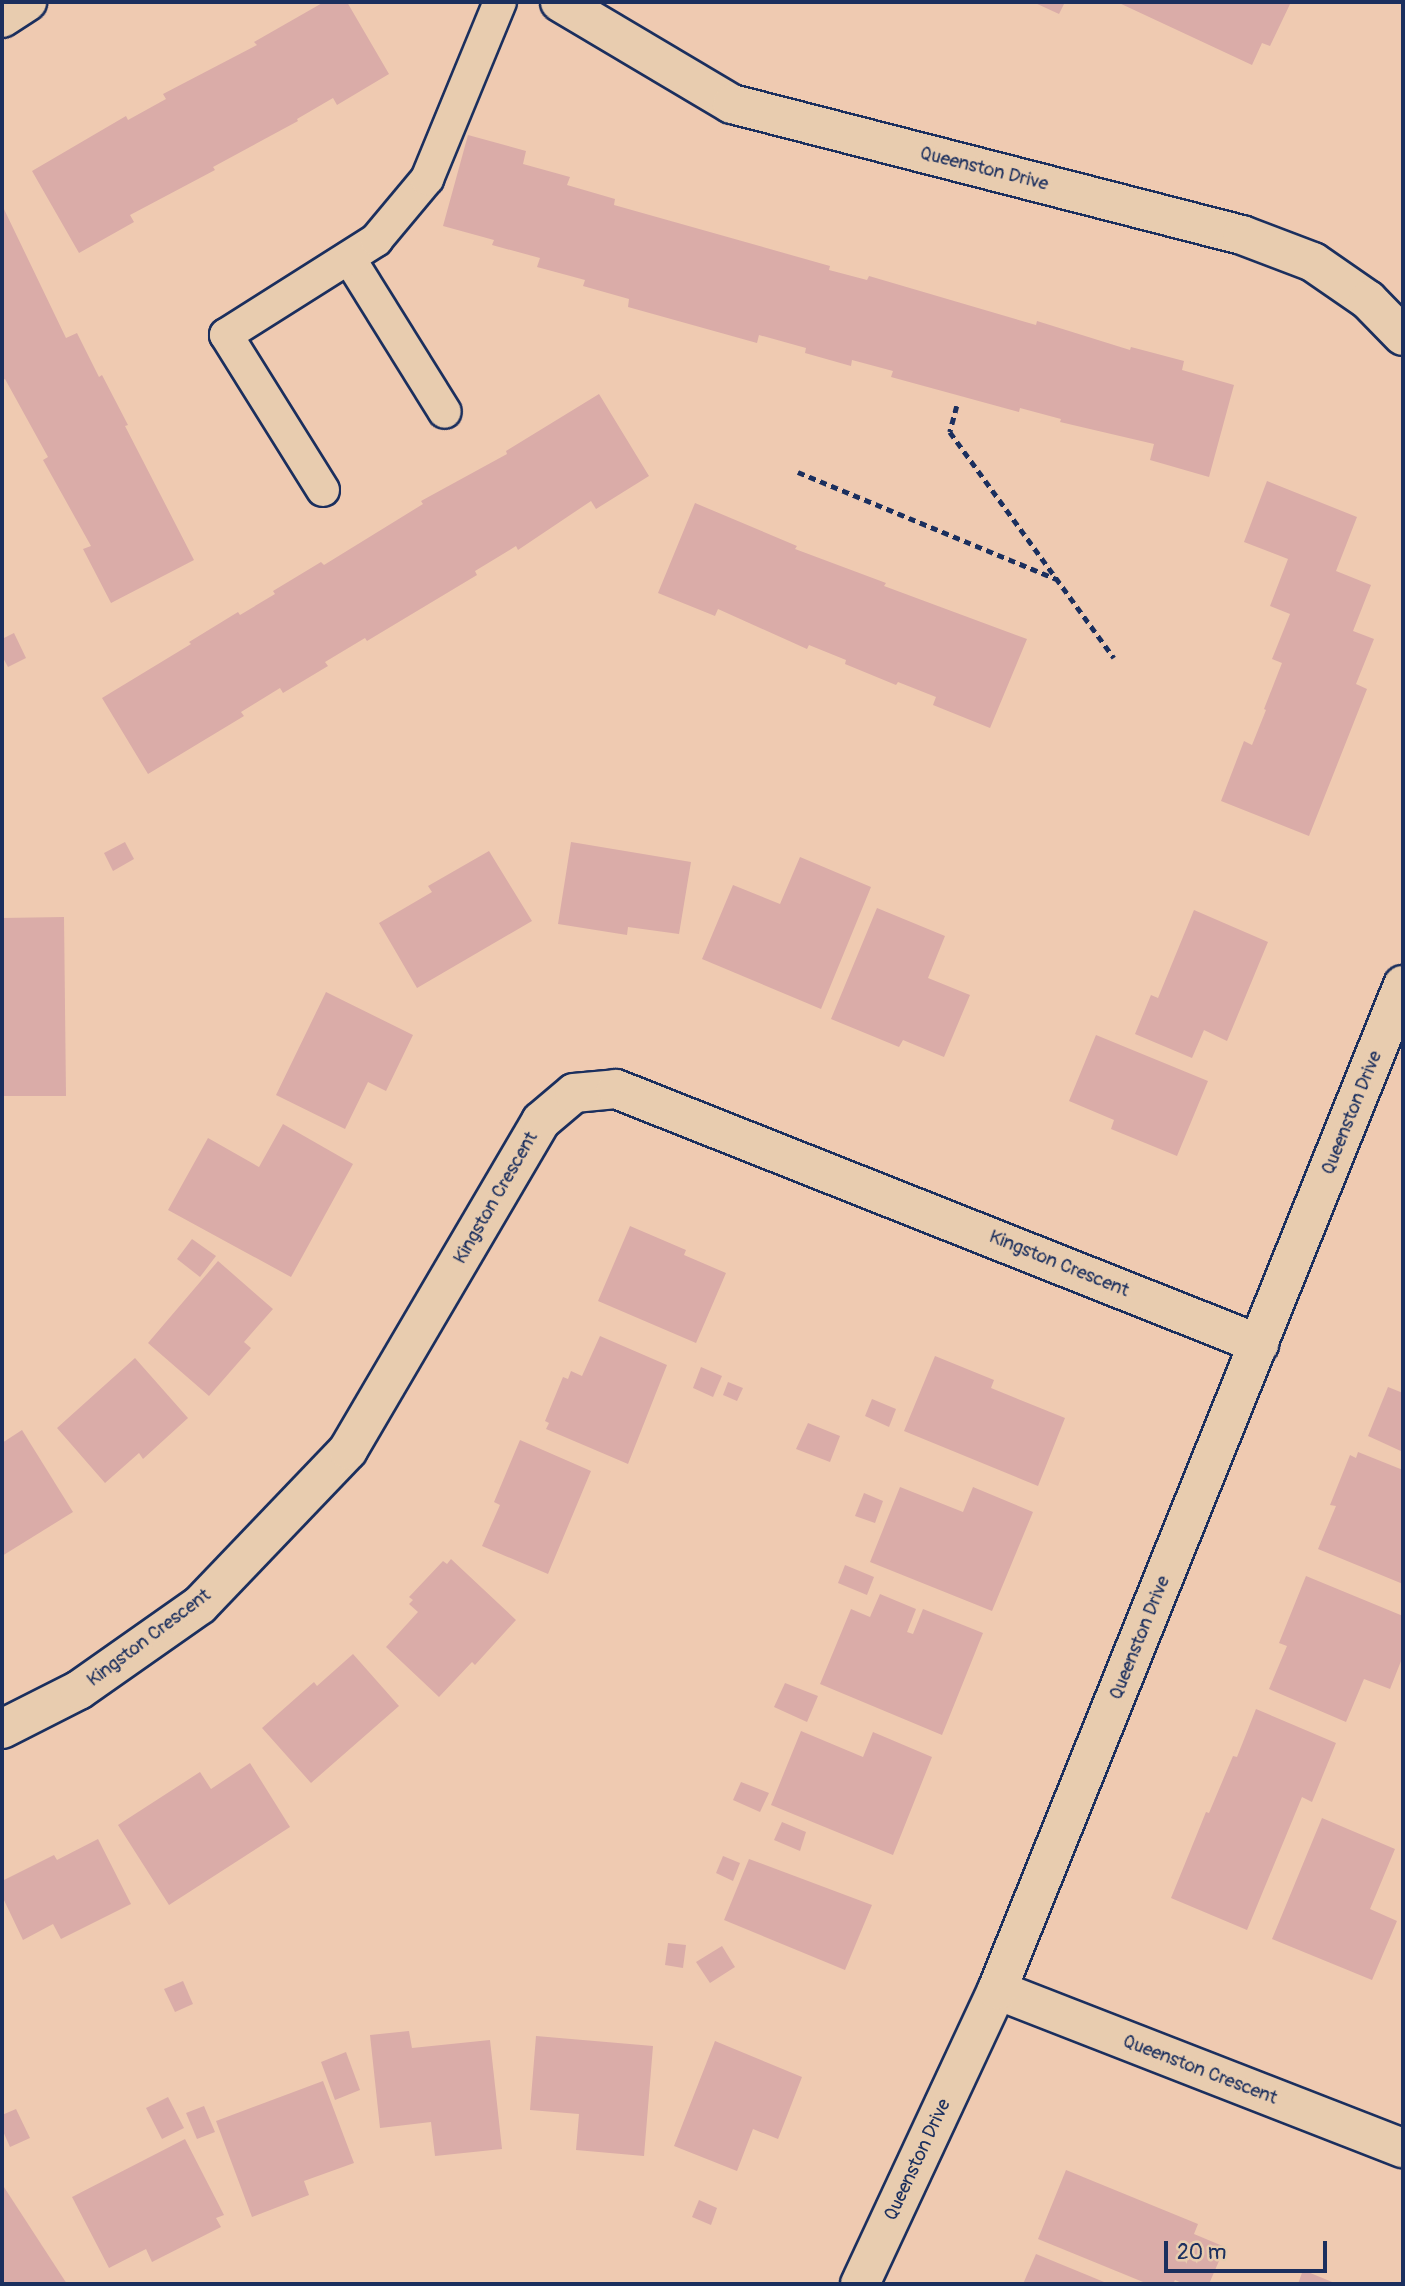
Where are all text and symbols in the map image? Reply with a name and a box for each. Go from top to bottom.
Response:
street label: Queenston Drive [917,142,1051,196]
street label: Queenston Drive [1317,1048,1387,1178]
street label: Kingston Crescent [449,1128,543,1268]
street label: Kingston Crescent [986,1226,1132,1302]
street label: Queenston Drive [1105,1573,1175,1703]
street label: Kingston Crescent [83,1584,215,1692]
street label: Queenston Crescent [1119,2030,1281,2110]
street label: Queenston Drive [880,2096,956,2224]
scale bar [1167,2226,1330,2270]
text: 20 m [1177,2239,1226,2266]

